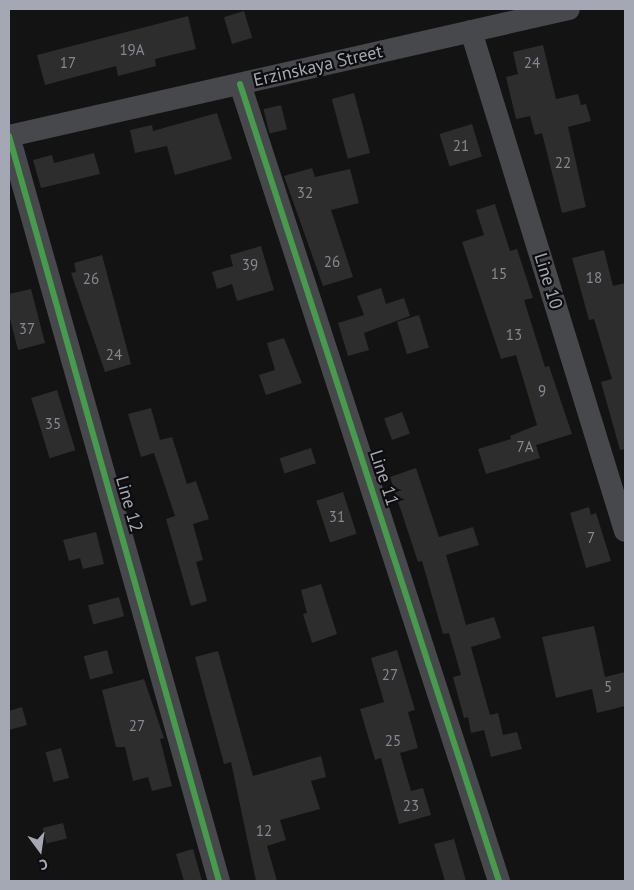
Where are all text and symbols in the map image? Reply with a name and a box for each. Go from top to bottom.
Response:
house number: 19А [119,41,145,59]
street label: Erzinskaya Street [251,41,385,91]
house number: 17 [60,54,76,72]
house number: 24 [524,54,540,72]
house number: 21 [453,137,469,155]
house number: 22 [555,154,571,172]
house number: 32 [297,184,313,202]
street label: Line 10 [529,250,567,312]
house number: 26 [324,253,340,271]
house number: 39 [242,256,258,274]
house number: 15 [491,265,507,283]
house number: 18 [586,269,602,287]
house number: 26 [83,270,99,288]
house number: 37 [19,320,35,338]
house number: 13 [506,326,522,344]
house number: 24 [106,346,122,364]
house number: 9 [538,382,546,400]
house number: 35 [45,415,61,433]
house number: 7А [517,438,533,456]
street label: Line 11 [365,447,403,509]
street label: Line 12 [111,473,147,535]
house number: 31 [329,508,345,526]
house number: 7 [587,529,595,547]
house number: 27 [382,666,398,684]
house number: 5 [604,678,612,696]
house number: 27 [129,717,145,735]
house number: 25 [385,732,401,750]
house number: 23 [403,797,419,815]
house number: 12 [256,822,272,840]
north arrow [15,825,65,875]
text: С [38,855,50,874]

